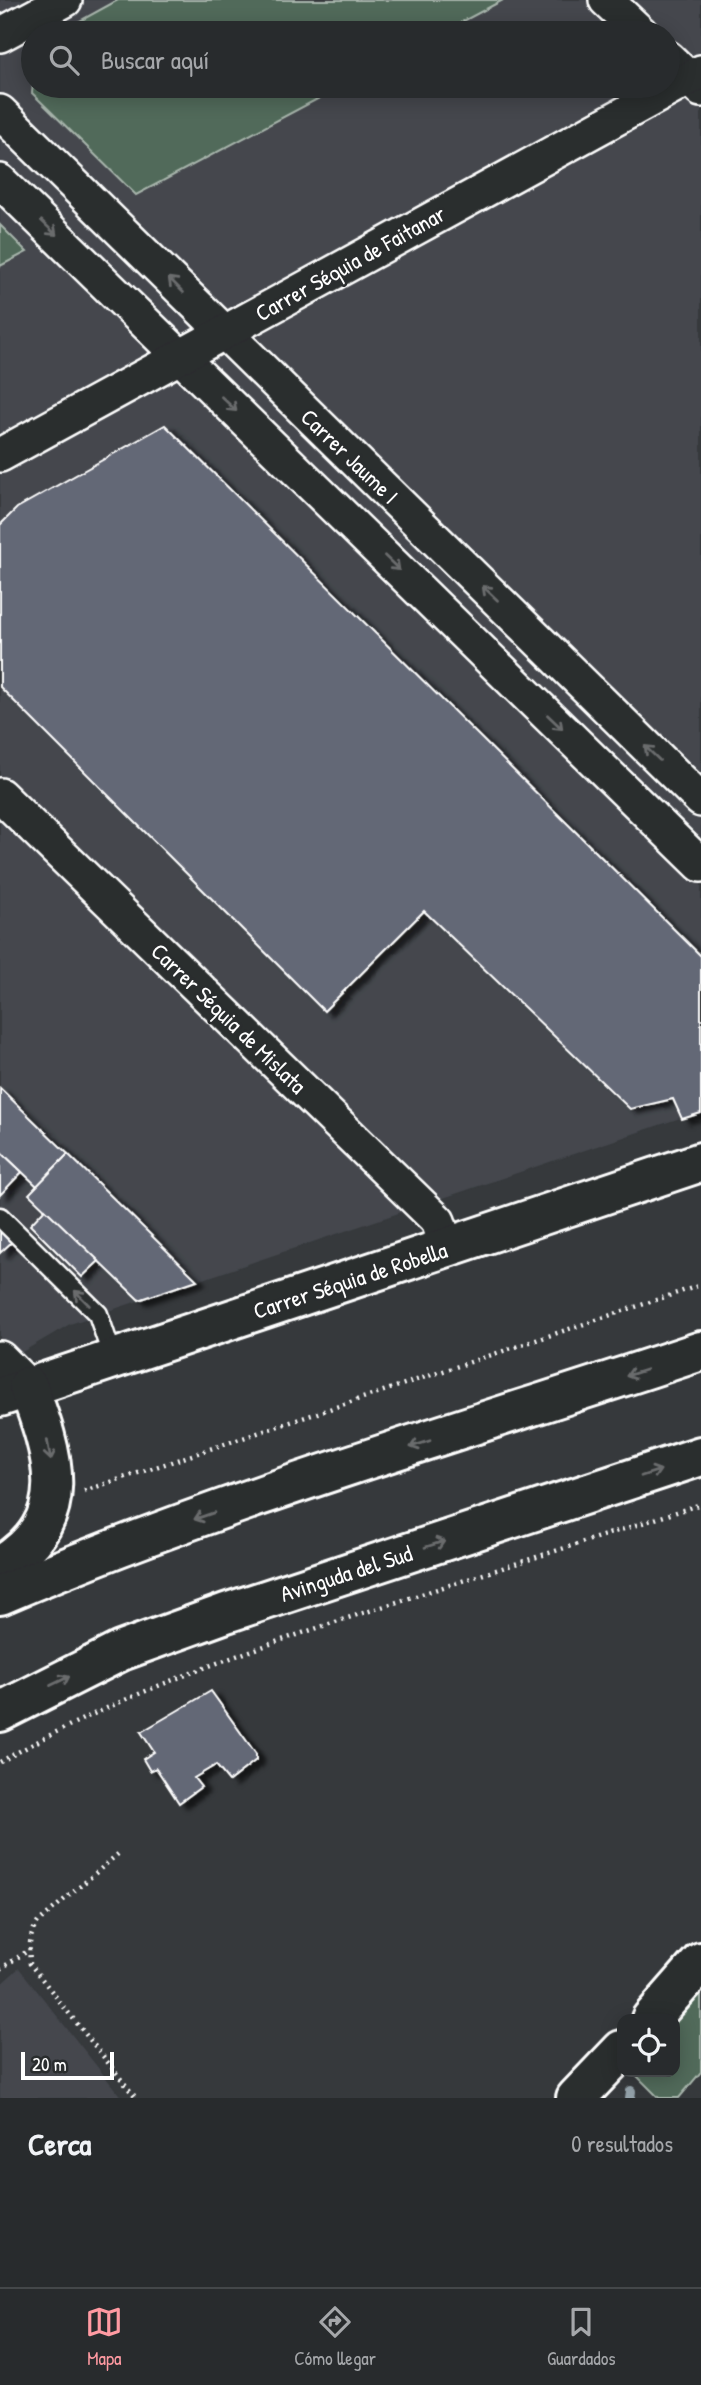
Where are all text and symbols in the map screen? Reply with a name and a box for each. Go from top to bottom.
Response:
search box [21,21,680,98]
icon: search [45,41,83,79]
text: Buscar aquí [101,42,209,77]
street label: Carrer Séquia de Faitanar [249,198,451,328]
one-way arrow [40,220,57,237]
one-way arrow [168,277,185,294]
one-way arrow [220,396,237,413]
street label: Carrer Jaume I [294,401,406,511]
one-way arrow [383,555,400,572]
one-way arrow [482,585,499,602]
one-way arrow [546,714,563,731]
one-way arrow [644,744,661,761]
street label: Carrer Séquia de Mislata [145,936,313,1100]
street label: Carrer Séquia de Robella [249,1234,451,1326]
one-way arrow [74,1290,91,1307]
one-way arrow [626,1367,648,1380]
one-way arrow [43,1438,57,1461]
one-way arrow [410,1439,432,1451]
one-way arrow [640,1466,662,1479]
one-way arrow [194,1511,216,1523]
street label: Avinguda del Sud [276,1537,416,1609]
one-way arrow [423,1537,445,1549]
one-way arrow [49,1673,70,1687]
map controls [617,2014,680,2077]
button: locate [617,2014,680,2077]
scale bar [21,2049,114,2081]
text: 20 m [32,2051,67,2077]
text: Cerca [28,2124,91,2164]
text: 0 resultados [571,2128,673,2159]
tab: Mapa [85,2303,123,2371]
tab: Cómo llegar [294,2303,376,2371]
tab: Guardados [547,2303,616,2371]

